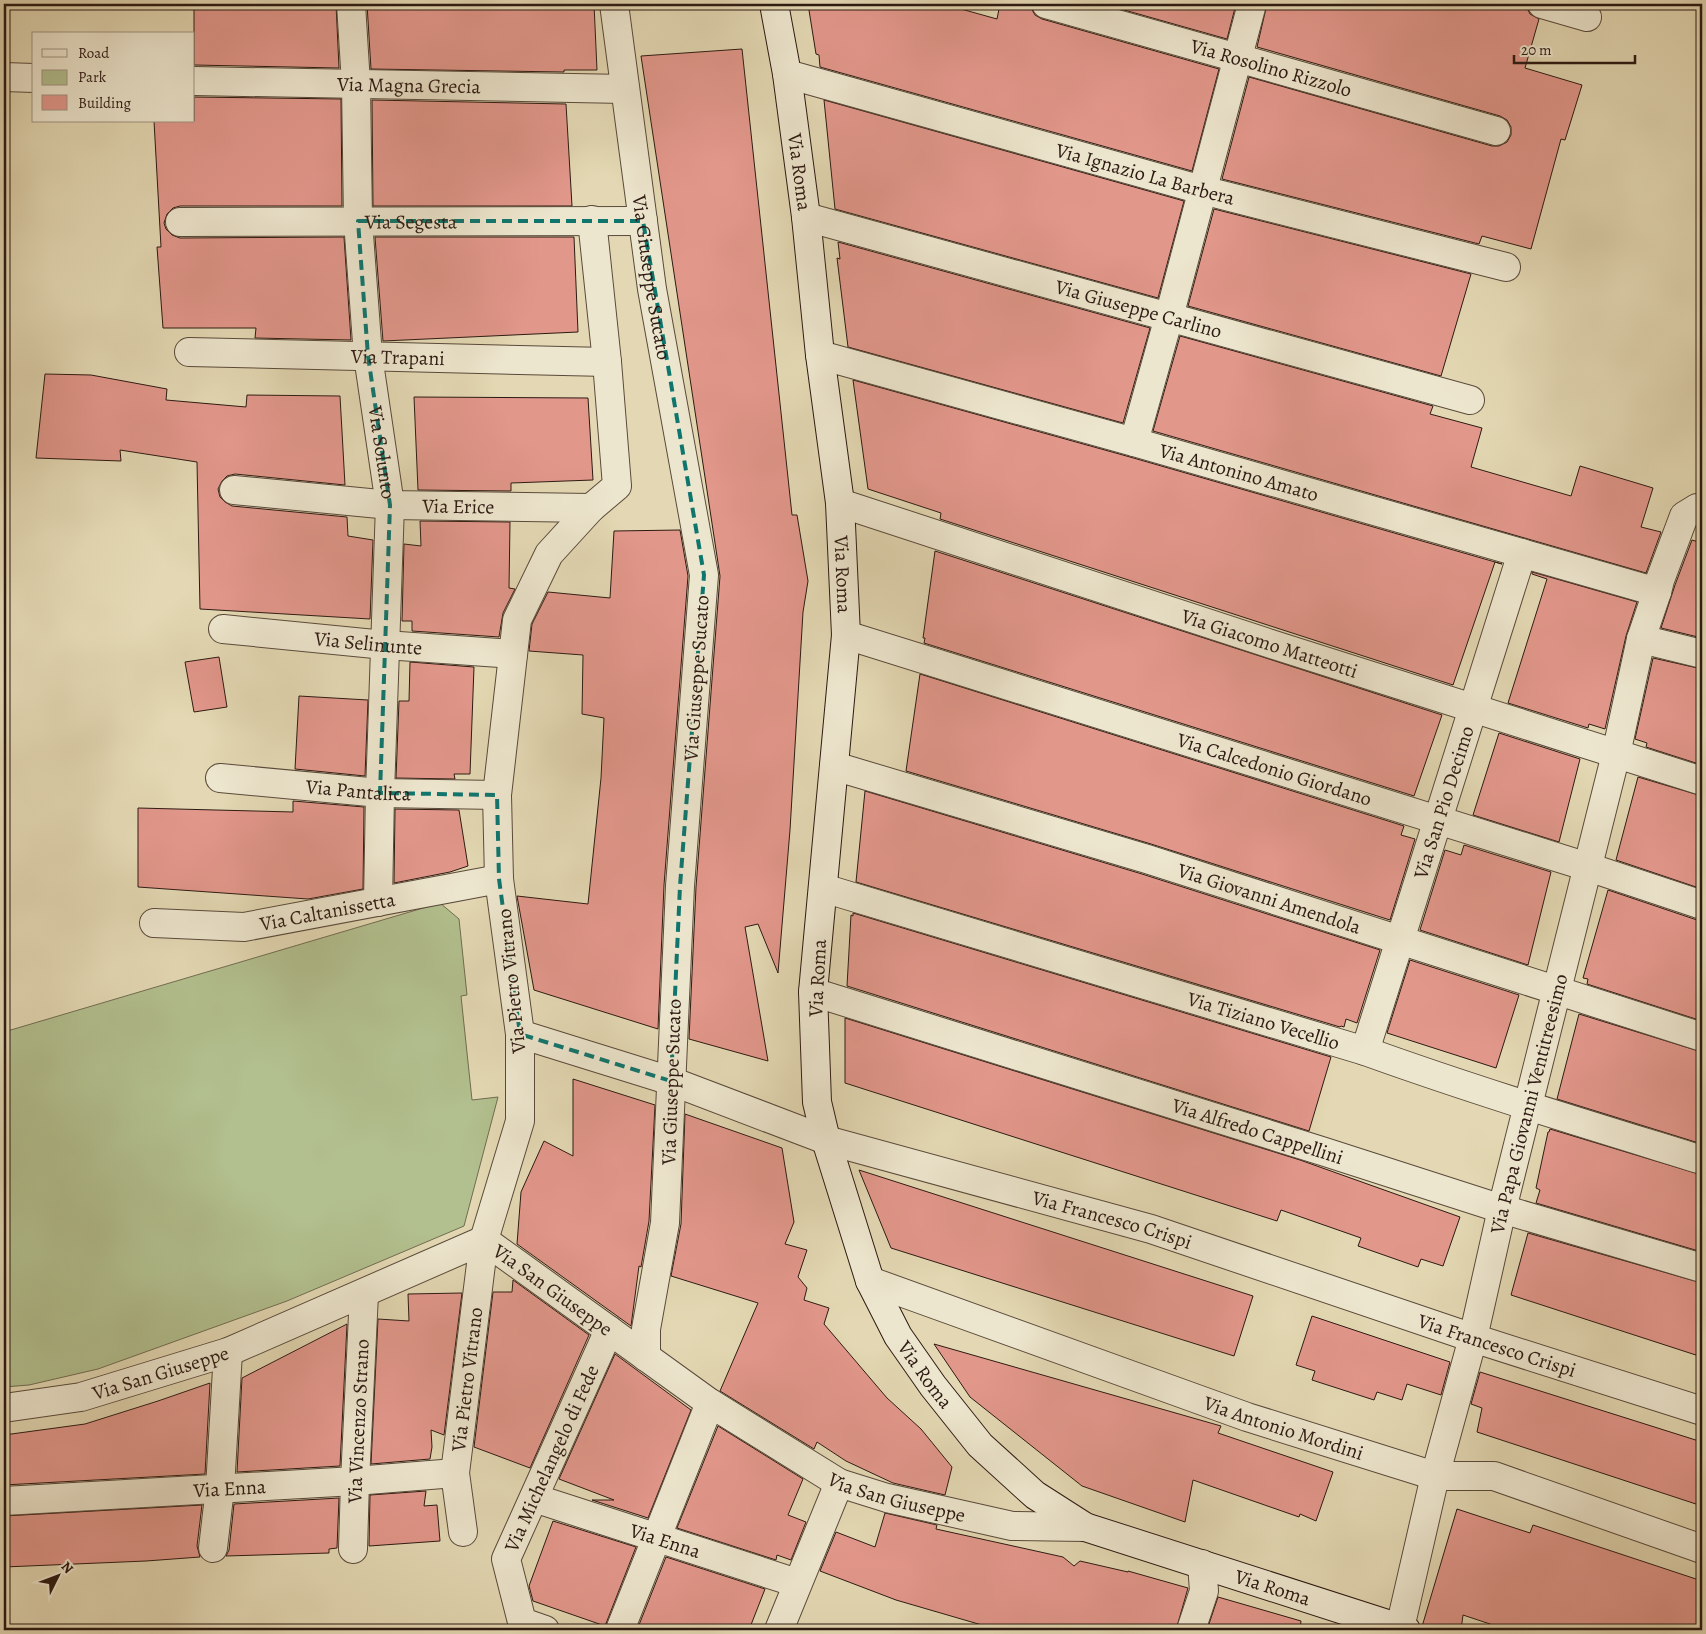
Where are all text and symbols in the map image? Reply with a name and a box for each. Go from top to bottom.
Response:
legend [32,32,195,122]
street label: Via Rosolino Rizzolo [1186,32,1355,104]
scale bar [1514,32,1635,64]
text: 20 m [1521,40,1552,60]
text: Road [78,43,110,63]
text: Park [78,67,107,87]
street label: Via Magna Grecia [336,71,482,100]
text: Building [78,93,131,113]
street label: Via Roma [781,131,818,213]
street label: Via Ignazio La Barbera [1052,137,1238,212]
street label: Via Giuseppe Sucato [625,192,678,362]
street label: Via Segesta [364,208,458,236]
street label: Via Giuseppe Carlino [1051,273,1225,345]
street label: Via Trapani [350,343,445,372]
street label: Via Solunto [361,403,402,501]
street label: Via Antonino Amato [1155,437,1322,508]
street label: Via Erice [421,492,495,521]
street label: Via Roma [827,534,858,615]
street label: Via Giuseppe Sucato [677,594,716,763]
street label: Via Giacomo Matteotti [1177,602,1361,685]
street label: Via Selinunte [312,625,423,662]
street label: Via San Pio Decimo [1407,722,1481,883]
street label: Via Calcedonio Giordano [1173,726,1375,813]
street label: Via Pantalica [304,773,412,808]
street label: Via Giovanni Amendola [1173,856,1365,941]
street label: Via Caltanissetta [257,886,398,938]
street label: Via Pietro Vitrano [490,907,533,1055]
street label: Via Roma [802,938,833,1019]
street label: Via Papa Giovanni Ventitreesimo [1484,971,1574,1237]
street label: Via Tiziano Vecellio [1183,985,1343,1057]
street label: Via Giuseppe Sucato [655,998,688,1167]
street label: Via Alfredo Cappellini [1168,1092,1347,1171]
street label: Via Francesco Crispi [1028,1184,1195,1256]
street label: Via San Giuseppe [487,1237,618,1342]
street label: Via Pietro Vitrano [445,1306,490,1454]
street label: Via Francesco Crispi [1413,1307,1579,1384]
street label: Via Roma [891,1335,959,1415]
street label: Via Vincenzo Strano [341,1338,376,1505]
street label: Via San Giuseppe [88,1340,232,1407]
street label: Via Michelangelo di Fede [498,1360,606,1557]
street label: Via Antonio Mordini [1199,1389,1367,1467]
street label: Via San Giuseppe [821,1466,968,1529]
street label: Via Enna [192,1473,267,1504]
street label: Via Enna [625,1517,705,1565]
north arrow [32,1552,82,1602]
text: N [57,1557,78,1578]
street label: Via Roma [1230,1563,1314,1613]

